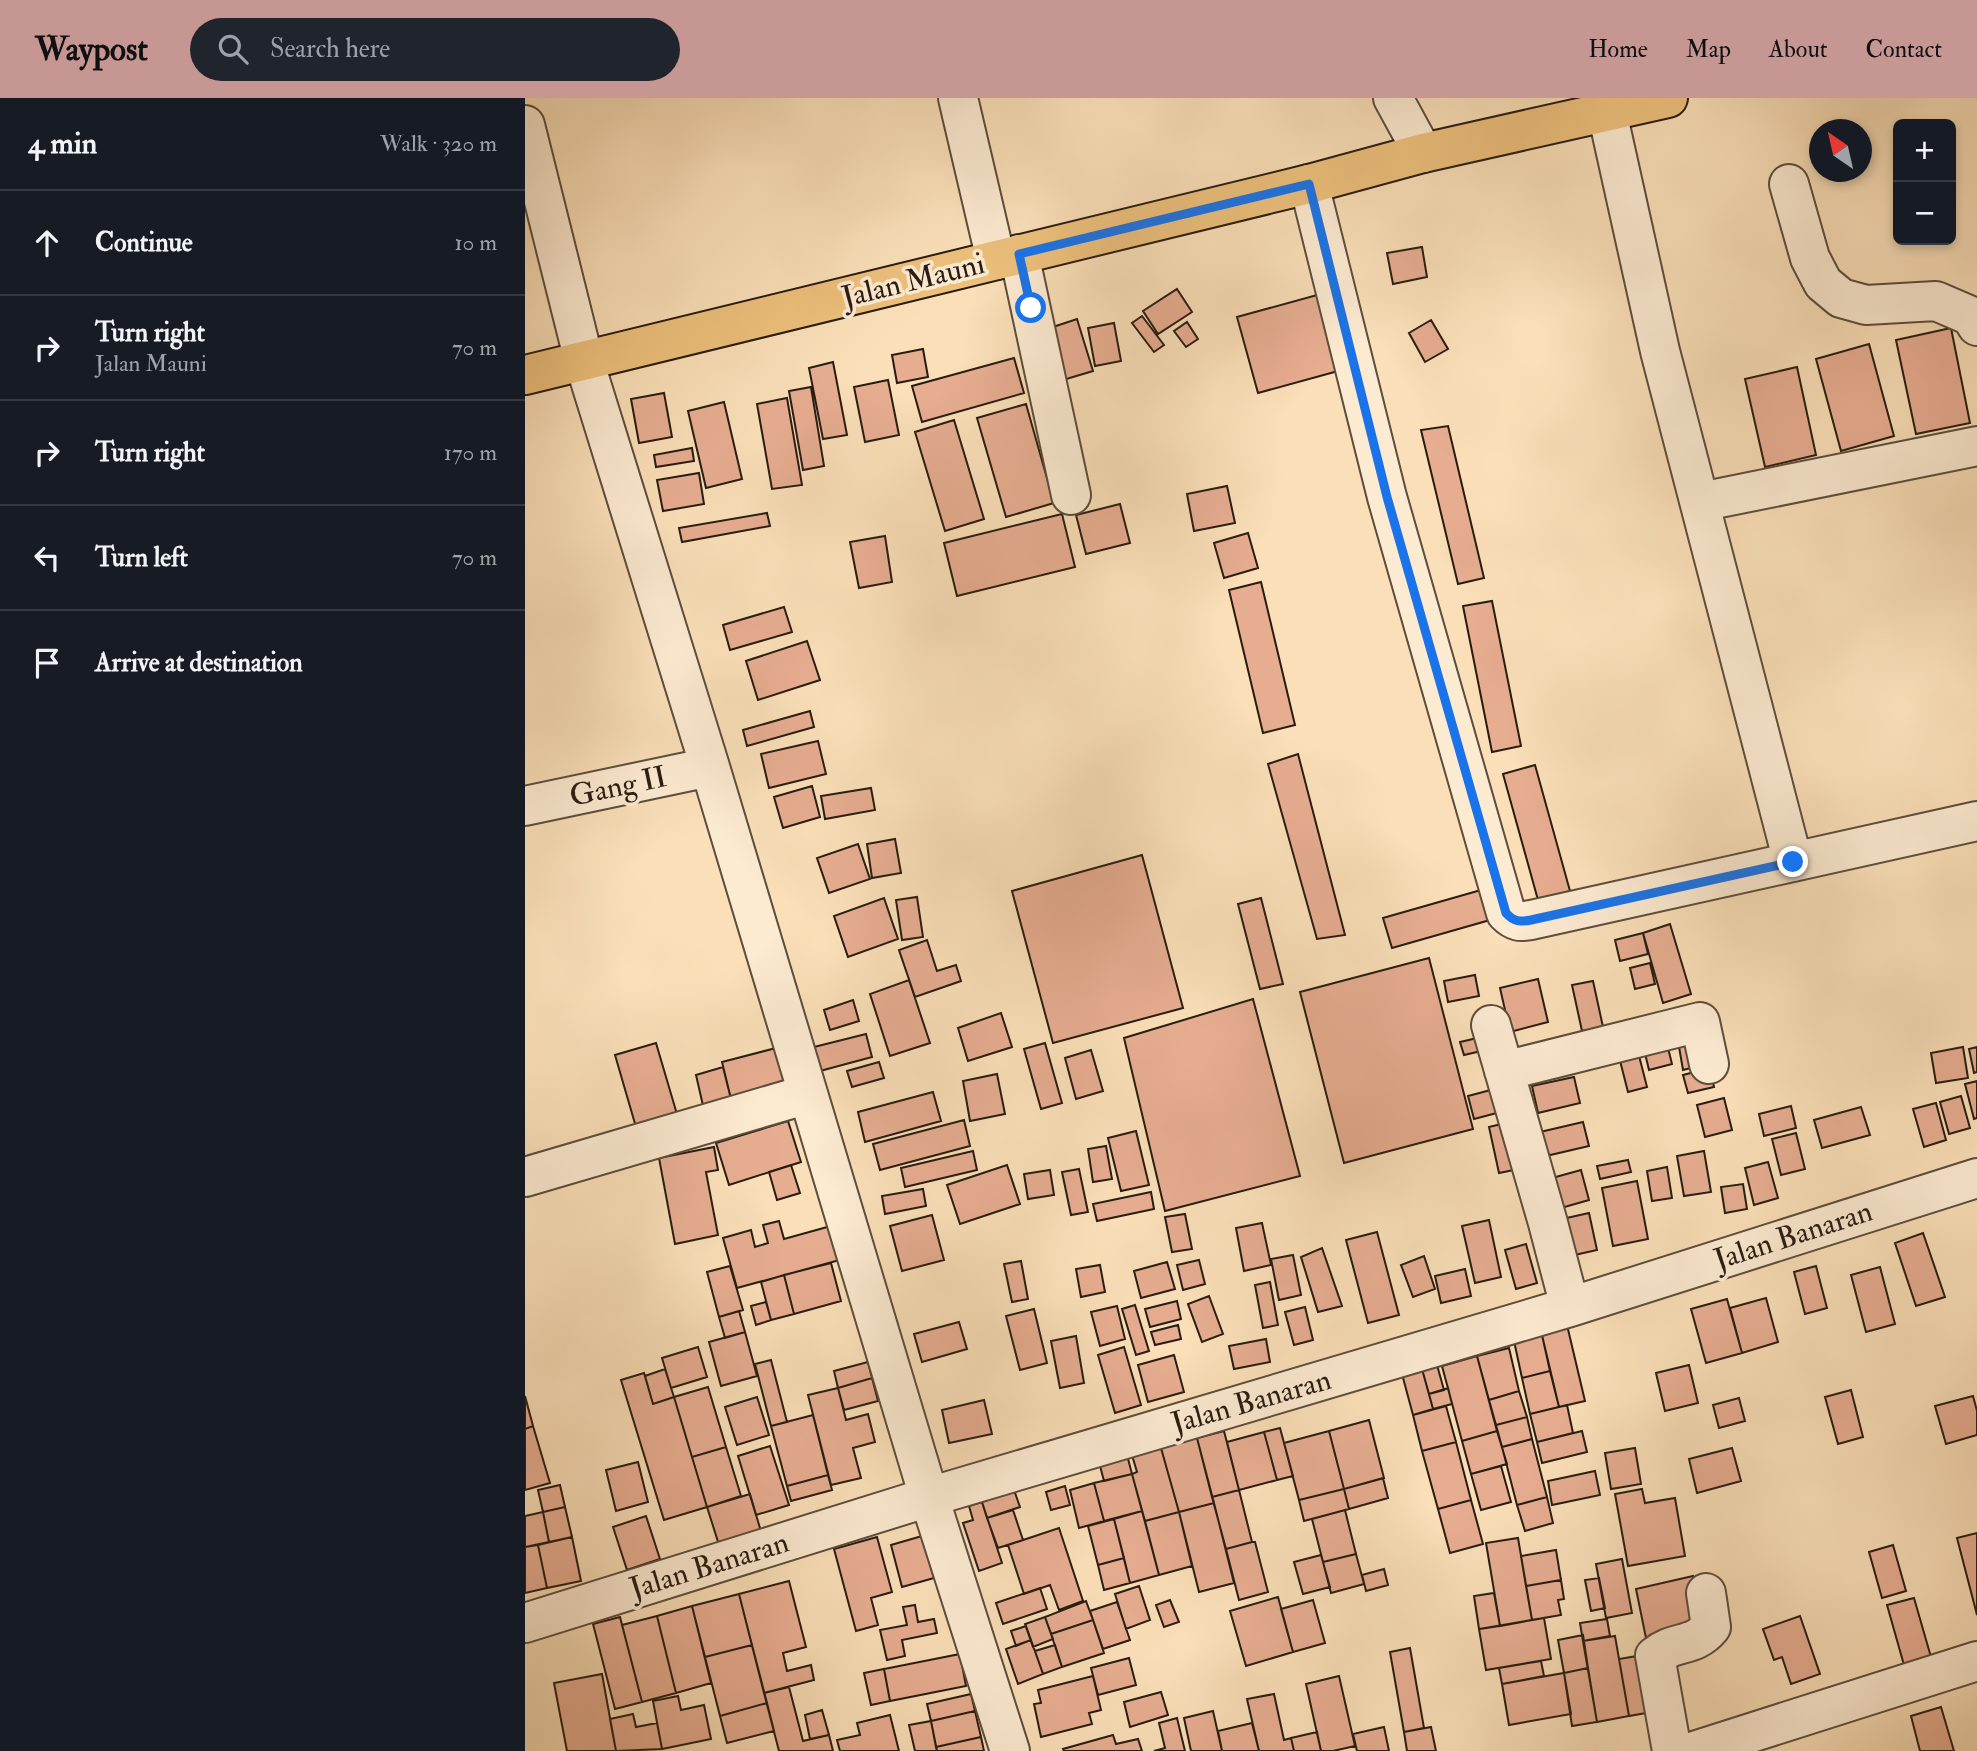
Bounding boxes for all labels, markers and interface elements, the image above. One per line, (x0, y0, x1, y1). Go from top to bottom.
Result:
search box (190, 18, 680, 81)
text: Waypost (35, 29, 148, 70)
icon: search (214, 30, 252, 68)
text: Search here (270, 33, 390, 65)
text: Home (1588, 34, 1648, 65)
text: Map (1686, 34, 1731, 65)
text: About (1769, 34, 1828, 65)
text: Contact (1866, 34, 1942, 65)
north arrow (1809, 119, 1872, 182)
map controls (1893, 119, 1956, 245)
button: + (1893, 119, 1956, 182)
text: 4 min (28, 125, 97, 162)
text: Walk · 320 m (380, 129, 497, 158)
button: − (1893, 182, 1956, 245)
icon: ahead (28, 224, 66, 262)
text: Continue (95, 227, 193, 259)
text: 10 m (454, 228, 497, 257)
street label: Jalan Mauni (837, 245, 988, 316)
route start (1015, 292, 1046, 323)
text: Turn right (95, 317, 205, 349)
icon: right (28, 329, 66, 367)
text: 70 m (452, 333, 497, 362)
text: Jalan Mauni (95, 349, 207, 378)
icon: right (28, 434, 66, 472)
text: Turn right (95, 437, 205, 469)
text: 170 m (444, 438, 497, 467)
icon: left (28, 539, 66, 577)
text: Turn left (95, 542, 188, 574)
text: 70 m (452, 543, 497, 572)
icon: arrive (28, 644, 66, 682)
text: Arrive at destination (95, 647, 303, 679)
street label: Gang II (566, 758, 670, 815)
route end (1777, 846, 1808, 877)
street label: Jalan Banaran (1708, 1192, 1877, 1279)
street label: Jalan Banaran (1166, 1361, 1335, 1442)
street label: Jalan Banaran (624, 1524, 793, 1607)

